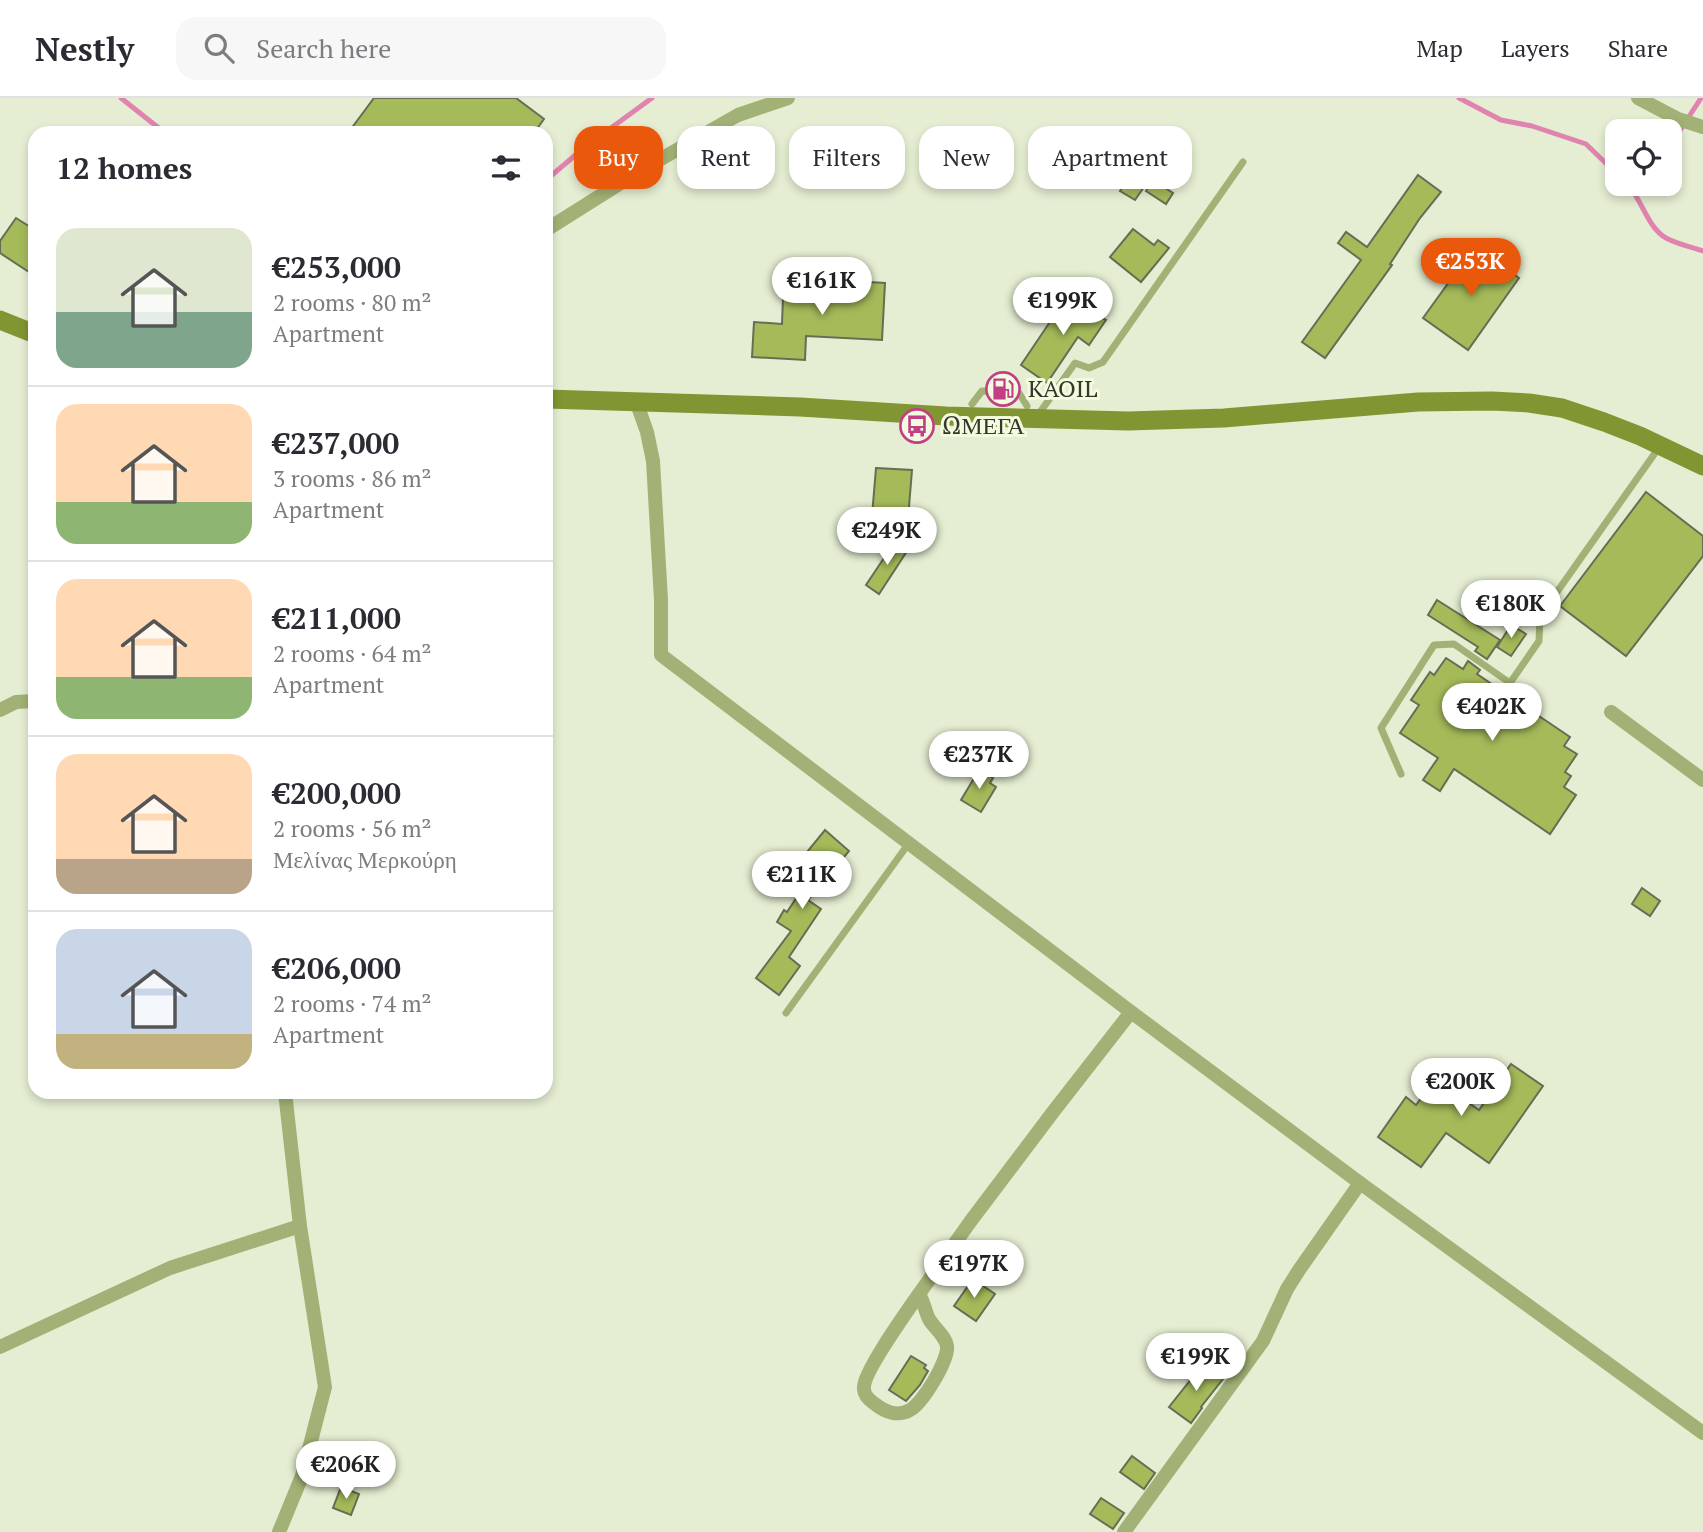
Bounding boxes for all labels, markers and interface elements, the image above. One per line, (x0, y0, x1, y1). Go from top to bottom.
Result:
search box (176, 17, 666, 80)
text: Nestly (35, 27, 134, 70)
icon: search (200, 29, 238, 67)
text: Search here (256, 31, 391, 65)
text: Map (1416, 32, 1463, 64)
text: Layers (1501, 32, 1570, 64)
text: Share (1608, 32, 1668, 64)
map controls (1605, 119, 1682, 196)
button: locate (1605, 119, 1682, 196)
chip: Buy (574, 126, 663, 189)
chip: Rent (677, 126, 775, 189)
chip: Filters (789, 126, 905, 189)
chip: New (919, 126, 1014, 189)
chip: Apartment (1028, 126, 1192, 189)
text: 12 homes (56, 148, 192, 188)
icon: filters (487, 149, 525, 187)
pin: €253K (1422, 238, 1520, 298)
text: €253K (1437, 245, 1505, 276)
text: €253,000 (273, 247, 401, 287)
icon: home (112, 256, 196, 340)
pin: €161K (773, 258, 871, 317)
text: €161K (788, 264, 856, 295)
pin: €199K (1014, 278, 1112, 337)
text: €199K (1029, 284, 1097, 315)
text: 2 rooms · 80 m² (273, 287, 432, 318)
text: Apartment (273, 318, 384, 349)
fuel station icon: KAOIL (984, 370, 1022, 408)
place label: KAOIL (1028, 372, 1097, 404)
bus stop icon: ΩΜΕΓΑ (898, 407, 936, 445)
place label: ΩΜΕΓΑ (942, 409, 1025, 441)
text: €237,000 (273, 423, 399, 463)
icon: home (112, 432, 196, 516)
text: 3 rooms · 86 m² (273, 463, 432, 494)
text: Apartment (273, 494, 384, 525)
pin: €249K (838, 508, 936, 567)
text: €249K (853, 514, 921, 545)
pin: €180K (1462, 580, 1560, 640)
text: €180K (1477, 587, 1545, 618)
text: €211,000 (273, 598, 401, 638)
icon: home (112, 607, 196, 691)
text: 2 rooms · 64 m² (273, 638, 432, 669)
text: Apartment (273, 669, 384, 700)
pin: €402K (1443, 684, 1541, 743)
text: €402K (1458, 690, 1526, 721)
pin: €237K (930, 732, 1028, 791)
text: €237K (945, 738, 1013, 769)
text: €200,000 (273, 773, 401, 813)
icon: home (112, 782, 196, 866)
text: 2 rooms · 56 m² (273, 813, 432, 844)
text: Μελίνας Μερκούρη (273, 844, 457, 875)
pin: €211K (753, 852, 851, 911)
text: €211K (768, 858, 836, 889)
text: €206,000 (273, 948, 401, 988)
icon: home (112, 957, 196, 1041)
text: 2 rooms · 74 m² (273, 988, 432, 1019)
text: Apartment (273, 1019, 384, 1050)
pin: €200K (1412, 1058, 1510, 1118)
text: €200K (1427, 1065, 1495, 1096)
pin: €197K (925, 1240, 1023, 1300)
text: €197K (940, 1247, 1008, 1278)
pin: €199K (1147, 1334, 1245, 1393)
text: €199K (1162, 1340, 1230, 1371)
pin: €206K (297, 1442, 395, 1501)
text: €206K (312, 1448, 380, 1479)

